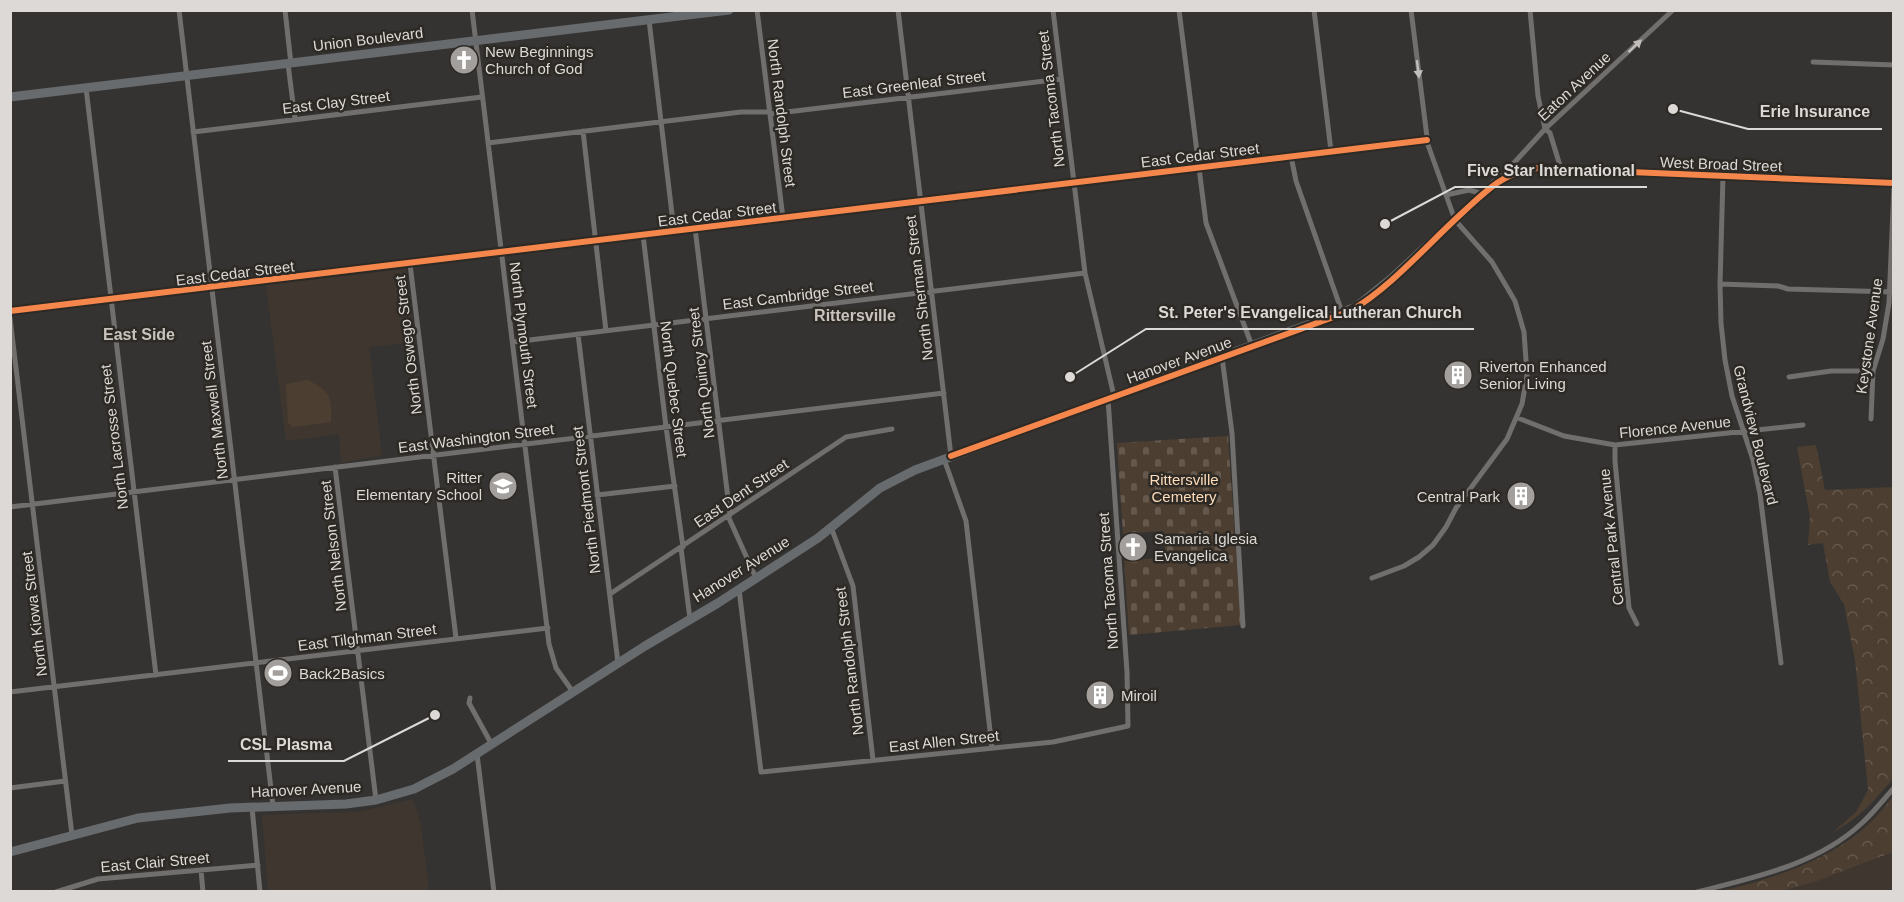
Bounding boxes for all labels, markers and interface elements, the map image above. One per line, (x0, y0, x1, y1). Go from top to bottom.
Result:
street label: Union Boulevard (312, 24, 424, 54)
street label: North Tacoma Street (1034, 29, 1068, 168)
street label: North Randolph Street (764, 38, 800, 189)
one-way arrow (1627, 39, 1642, 53)
place label: New Beginnings Church of God (485, 43, 593, 77)
church icon: New Beginnings Church of God (448, 44, 480, 76)
street label: Eaton Avenue (1534, 48, 1614, 124)
one-way arrow (1414, 59, 1423, 78)
street label: East Greenleaf Street (841, 67, 987, 101)
street label: East Clay Street (281, 87, 392, 117)
callout: Erie Insurance (1748, 95, 1882, 129)
text: Erie Insurance (1760, 103, 1870, 120)
street label: East Cedar Street (1140, 139, 1261, 171)
callout: Five Star International (1455, 153, 1647, 187)
street label: West Broad Street (1660, 153, 1783, 175)
text: Five Star International (1467, 162, 1635, 179)
street label: East Cedar Street (657, 198, 778, 230)
street label: North Sherman Street (902, 214, 936, 361)
street label: East Cedar Street (175, 257, 296, 289)
street label: North Plymouth Street (507, 261, 542, 410)
street label: North Oswego Street (391, 274, 425, 416)
street label: East Cambridge Street (722, 277, 875, 313)
street label: Keystone Avenue (1852, 277, 1886, 395)
callout: St. Peter's Evangelical Lutheran Church (1146, 295, 1474, 329)
text: St. Peter's Evangelical Lutheran Church (1158, 304, 1462, 321)
street label: North Quincy Street (684, 306, 717, 439)
district label: Rittersville (814, 307, 896, 324)
street label: North Quebec Street (657, 320, 691, 459)
district label: East Side (103, 326, 175, 343)
street label: Hanover Avenue (1124, 333, 1234, 387)
street label: North Maxwell Street (197, 339, 231, 480)
place label: Riverton Enhanced Senior Living (1479, 358, 1607, 392)
building icon: Riverton Enhanced Senior Living (1442, 359, 1474, 391)
street label: North Lacrosse Street (97, 363, 131, 510)
street label: Grandview Boulevard (1730, 363, 1782, 507)
street label: Florence Avenue (1618, 413, 1732, 441)
street label: East Washington Street (397, 420, 556, 456)
street label: North Piedmont Street (568, 424, 603, 575)
street label: East Dent Street (691, 455, 792, 531)
street label: Central Park Avenue (1595, 468, 1627, 606)
place label: Ritter Elementary School (356, 469, 482, 503)
school or university icon: Ritter Elementary School (487, 470, 519, 502)
park label: Rittersville Cemetery (1149, 471, 1219, 505)
street label: North Nelson Street (316, 479, 349, 612)
building icon: Central Park (1505, 480, 1537, 512)
place label: Central Park (1417, 488, 1500, 505)
street label: North Tacoma Street (1095, 511, 1121, 650)
place label: Samaria Iglesia Evangelica (1154, 530, 1258, 564)
church icon: Samaria Iglesia Evangelica (1117, 531, 1149, 563)
street label: Hanover Avenue (690, 532, 792, 606)
street label: North Kiowa Street (18, 550, 50, 678)
street label: North Randolph Street (831, 585, 867, 736)
street label: East Tilghman Street (297, 620, 438, 654)
sports icon: Back2Basics (262, 657, 294, 689)
place label: Back2Basics (299, 665, 385, 682)
building icon: Miroil (1084, 679, 1116, 711)
place label: Miroil (1121, 687, 1157, 704)
callout: CSL Plasma (228, 727, 344, 761)
street label: East Allen Street (888, 727, 1001, 755)
text: CSL Plasma (240, 736, 332, 753)
street label: Hanover Avenue (250, 778, 362, 800)
street label: East Clair Street (100, 849, 211, 875)

